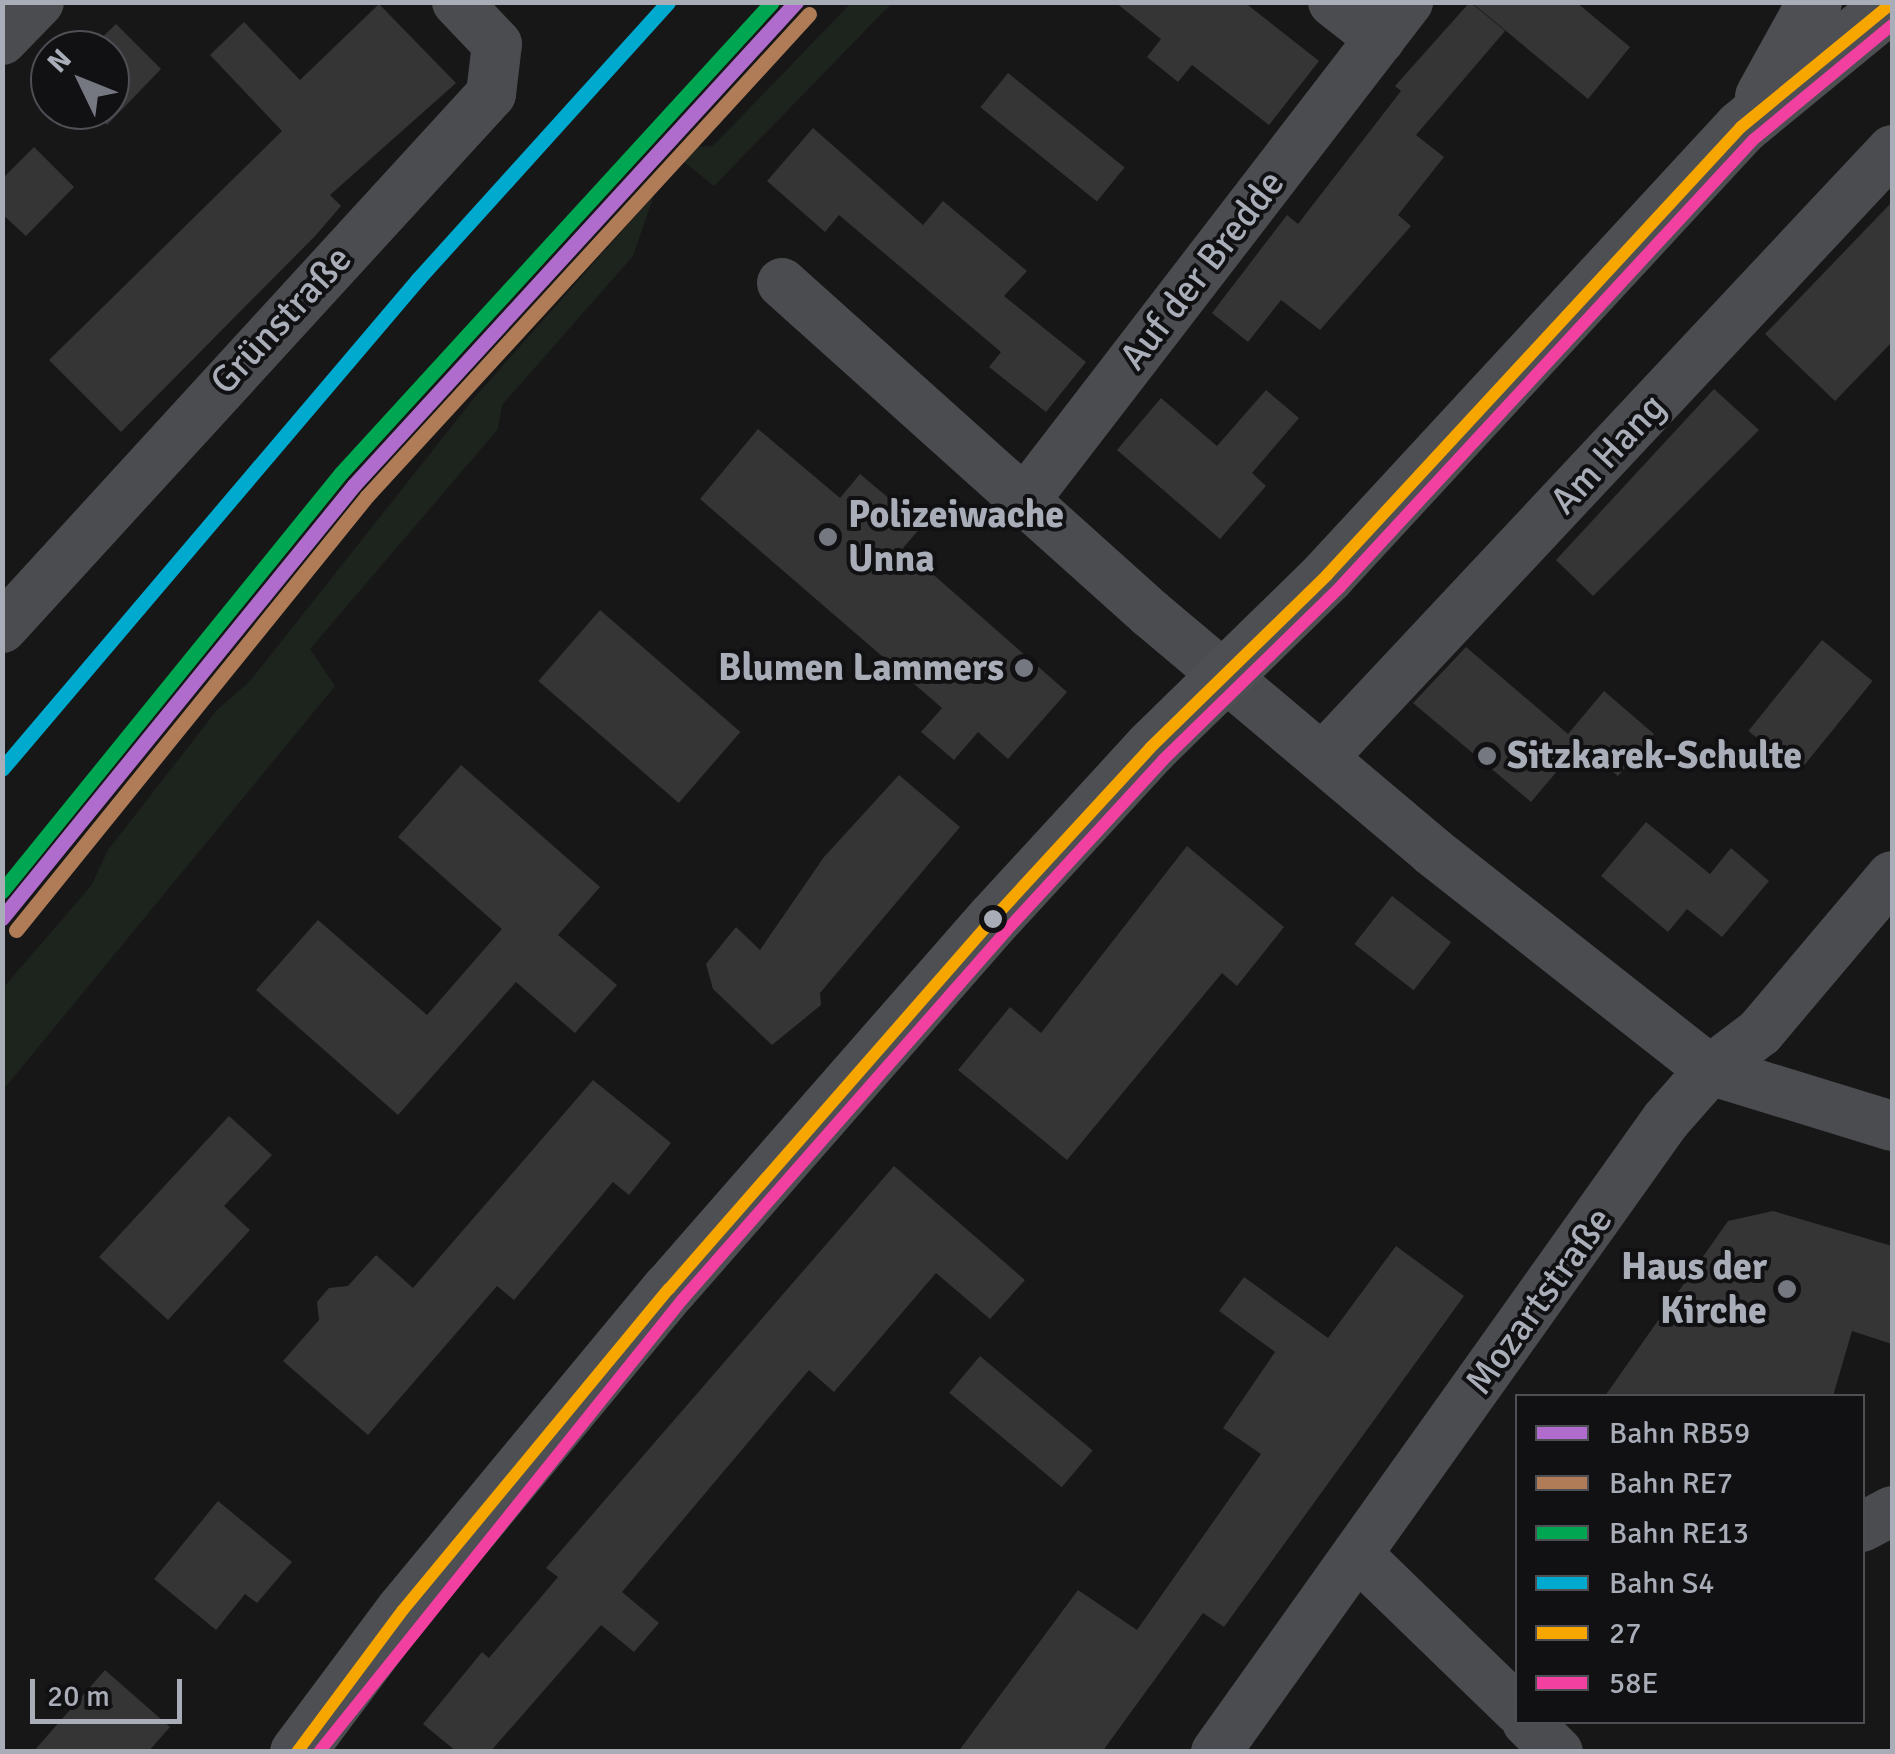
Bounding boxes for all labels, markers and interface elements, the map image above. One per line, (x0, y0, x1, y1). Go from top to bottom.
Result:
north arrow (30, 30, 130, 130)
text: N (40, 42, 79, 80)
street label: Auf der Bredde (1110, 161, 1294, 379)
street label: Grünstraße (201, 237, 361, 403)
street label: Am Hang (1541, 384, 1675, 524)
place label: Polizeiwache Unna (848, 492, 1064, 582)
marker: Polizeiwache Unna (817, 526, 839, 548)
place label: Blumen Lammers (718, 645, 1004, 691)
marker: Blumen Lammers (1013, 657, 1035, 679)
place label: Sitzkarek-Schulte (1507, 733, 1802, 779)
marker: Sitzkarek-Schulte (1476, 745, 1498, 767)
unlabelled marker (983, 909, 1003, 929)
street label: Mozartstraße (1456, 1199, 1622, 1403)
place label: Haus der Kirche (1621, 1244, 1767, 1334)
marker: Haus der Kirche (1776, 1278, 1798, 1300)
legend (1515, 1394, 1865, 1724)
text: Bahn RB59 (1609, 1415, 1750, 1452)
text: Bahn RE7 (1609, 1465, 1733, 1502)
text: Bahn RE13 (1609, 1515, 1749, 1552)
text: Bahn S4 (1609, 1565, 1715, 1602)
text: 27 (1609, 1615, 1641, 1652)
scale bar (35, 1659, 188, 1721)
text: 58E (1609, 1665, 1658, 1702)
text: 20 m (47, 1678, 110, 1715)

